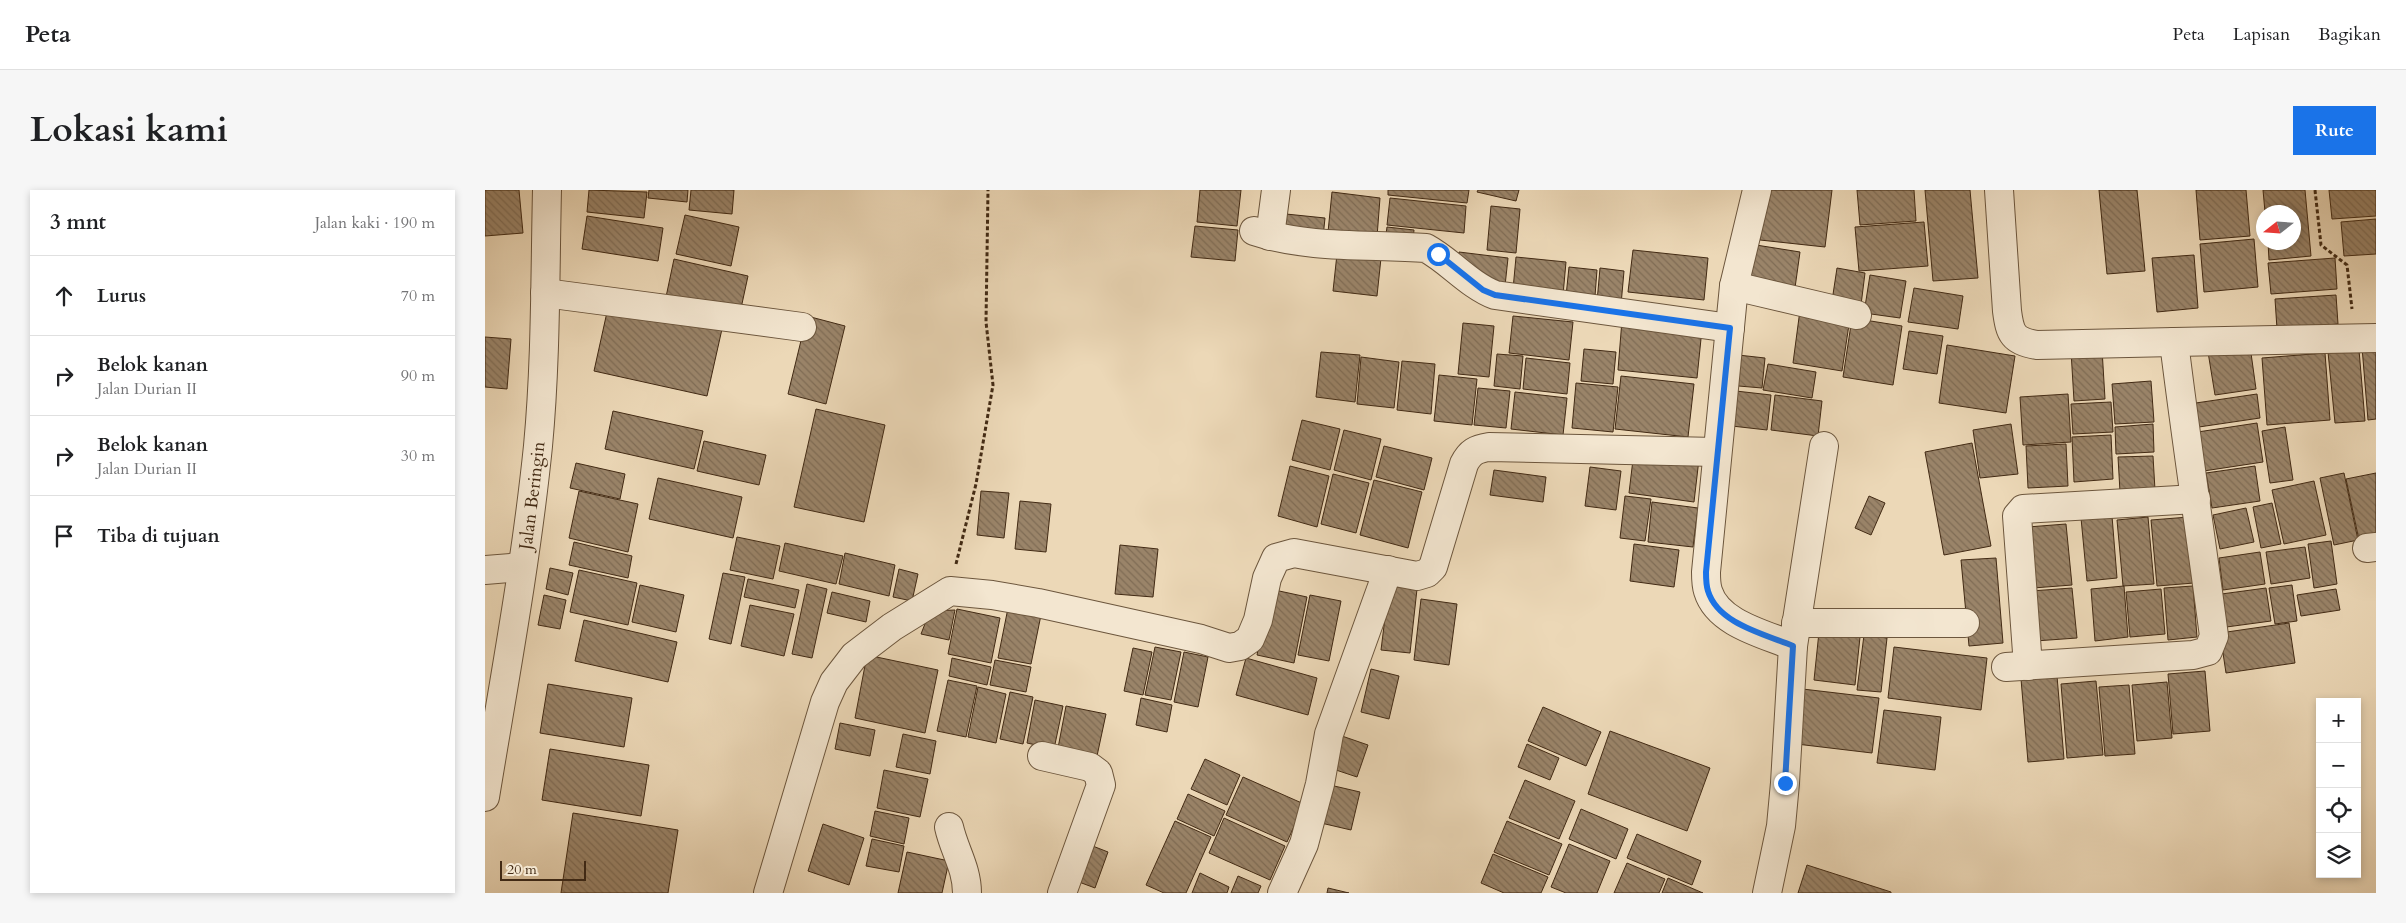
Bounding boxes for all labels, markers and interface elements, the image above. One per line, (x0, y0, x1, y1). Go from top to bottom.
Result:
text: Peta (25, 18, 71, 51)
text: Peta (2173, 22, 2205, 47)
text: Lapisan (2233, 22, 2290, 47)
text: Bagikan (2318, 22, 2381, 47)
text: Lokasi kami (30, 106, 228, 154)
button: Rute (2293, 106, 2376, 155)
north arrow (2256, 205, 2301, 250)
text: 3 mnt (50, 208, 106, 237)
text: Jalan kaki · 190 m (315, 212, 435, 234)
route start (1427, 243, 1450, 266)
icon: ahead (50, 282, 78, 310)
text: Lurus (97, 283, 146, 309)
text: 70 m (401, 285, 435, 307)
text: Belok kanan (97, 352, 208, 378)
icon: right (50, 362, 78, 390)
text: 90 m (401, 365, 435, 387)
text: Jalan Durian II (97, 378, 197, 400)
text: Belok kanan (97, 432, 208, 458)
street label: Jalan Beringin (513, 440, 551, 555)
icon: right (50, 442, 78, 470)
text: 30 m (401, 445, 435, 467)
text: Jalan Durian II (97, 458, 197, 480)
icon: arrive (50, 522, 78, 550)
text: Tiba di tujuan (97, 523, 220, 549)
map controls (2316, 698, 2361, 878)
button: + (2316, 698, 2361, 743)
button: − (2316, 743, 2361, 788)
route end (1774, 772, 1797, 795)
button: locate (2316, 788, 2361, 833)
button: layers (2316, 833, 2361, 878)
scale bar (500, 858, 586, 881)
text: 20 m (507, 860, 537, 879)

